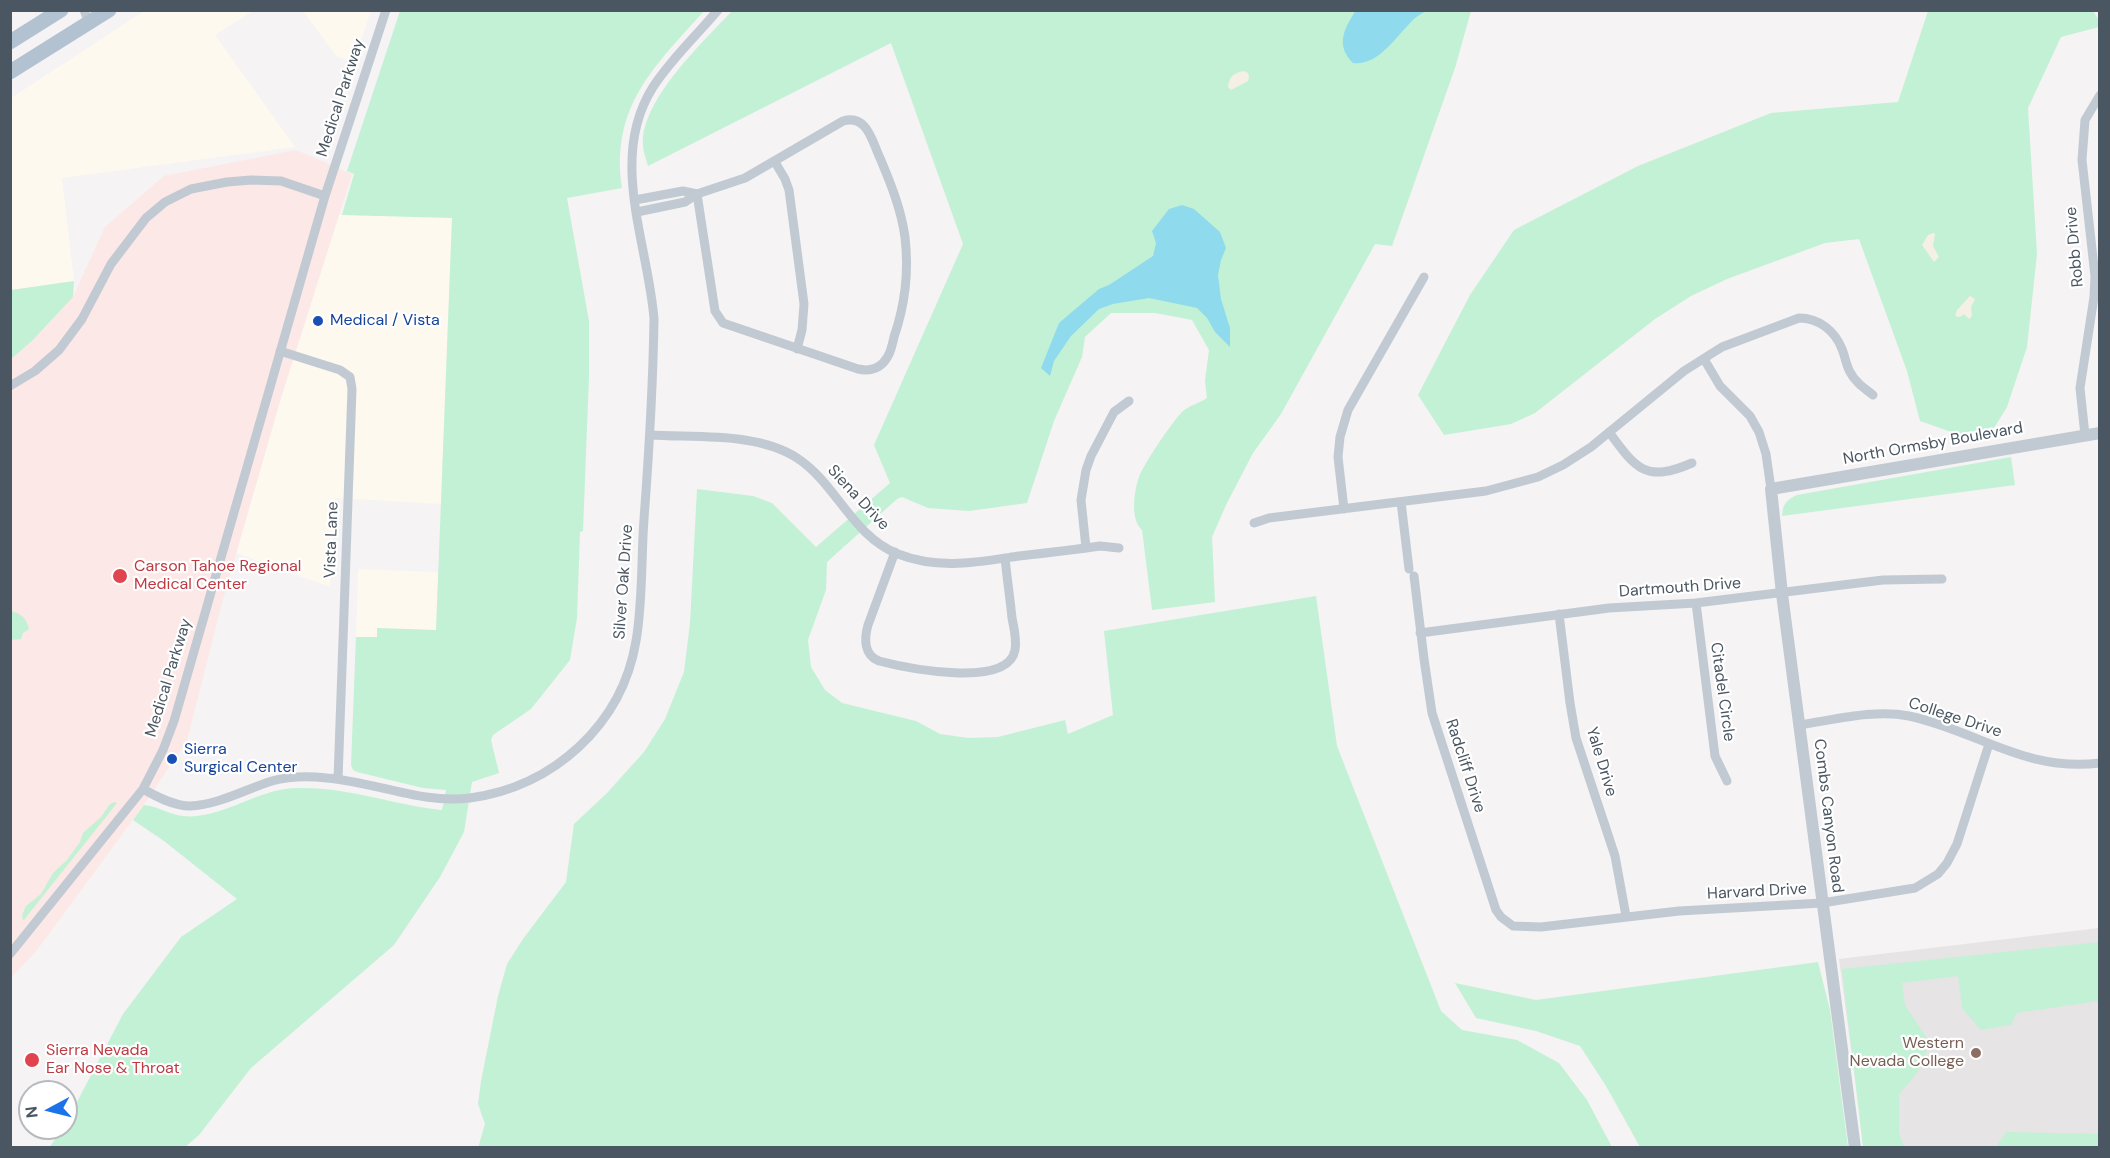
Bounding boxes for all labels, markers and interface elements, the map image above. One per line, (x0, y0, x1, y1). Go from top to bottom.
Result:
street label: Medical Parkway (313, 37, 369, 159)
street label: Robb Drive (2062, 206, 2088, 288)
place label: Medical / Vista (330, 311, 440, 331)
marker: Medical / Vista (311, 314, 325, 328)
street label: North Ormsby Boulevard (1842, 419, 2024, 469)
street label: Siena Drive (823, 461, 893, 535)
street label: Vista Lane (321, 501, 343, 579)
street label: Silver Oak Drive (610, 524, 638, 640)
place label: Carson Tahoe Regional Medical Center (134, 557, 301, 595)
marker: Carson Tahoe Regional Medical Center (111, 567, 129, 585)
street label: Dartmouth Drive (1618, 574, 1742, 602)
street label: Medical Parkway (142, 616, 196, 740)
street label: Citadel Circle (1706, 641, 1738, 743)
street label: College Drive (1906, 694, 2004, 742)
street label: Radcliff Drive (1441, 717, 1489, 815)
street label: Yale Drive (1581, 725, 1621, 799)
street label: Combs Canyon Road (1809, 738, 1847, 894)
place label: Sierra Surgical Center (184, 740, 297, 778)
marker: Sierra Surgical Center (165, 752, 179, 766)
street label: Harvard Drive (1707, 880, 1807, 904)
place label: Western Nevada College (1850, 1034, 1964, 1072)
place label: Sierra Nevada Ear Nose & Throat (46, 1041, 180, 1079)
marker: Western Nevada College (1969, 1046, 1983, 1060)
marker: Sierra Nevada Ear Nose & Throat (23, 1051, 41, 1069)
north arrow (18, 1080, 78, 1140)
text: N (20, 1105, 43, 1119)

